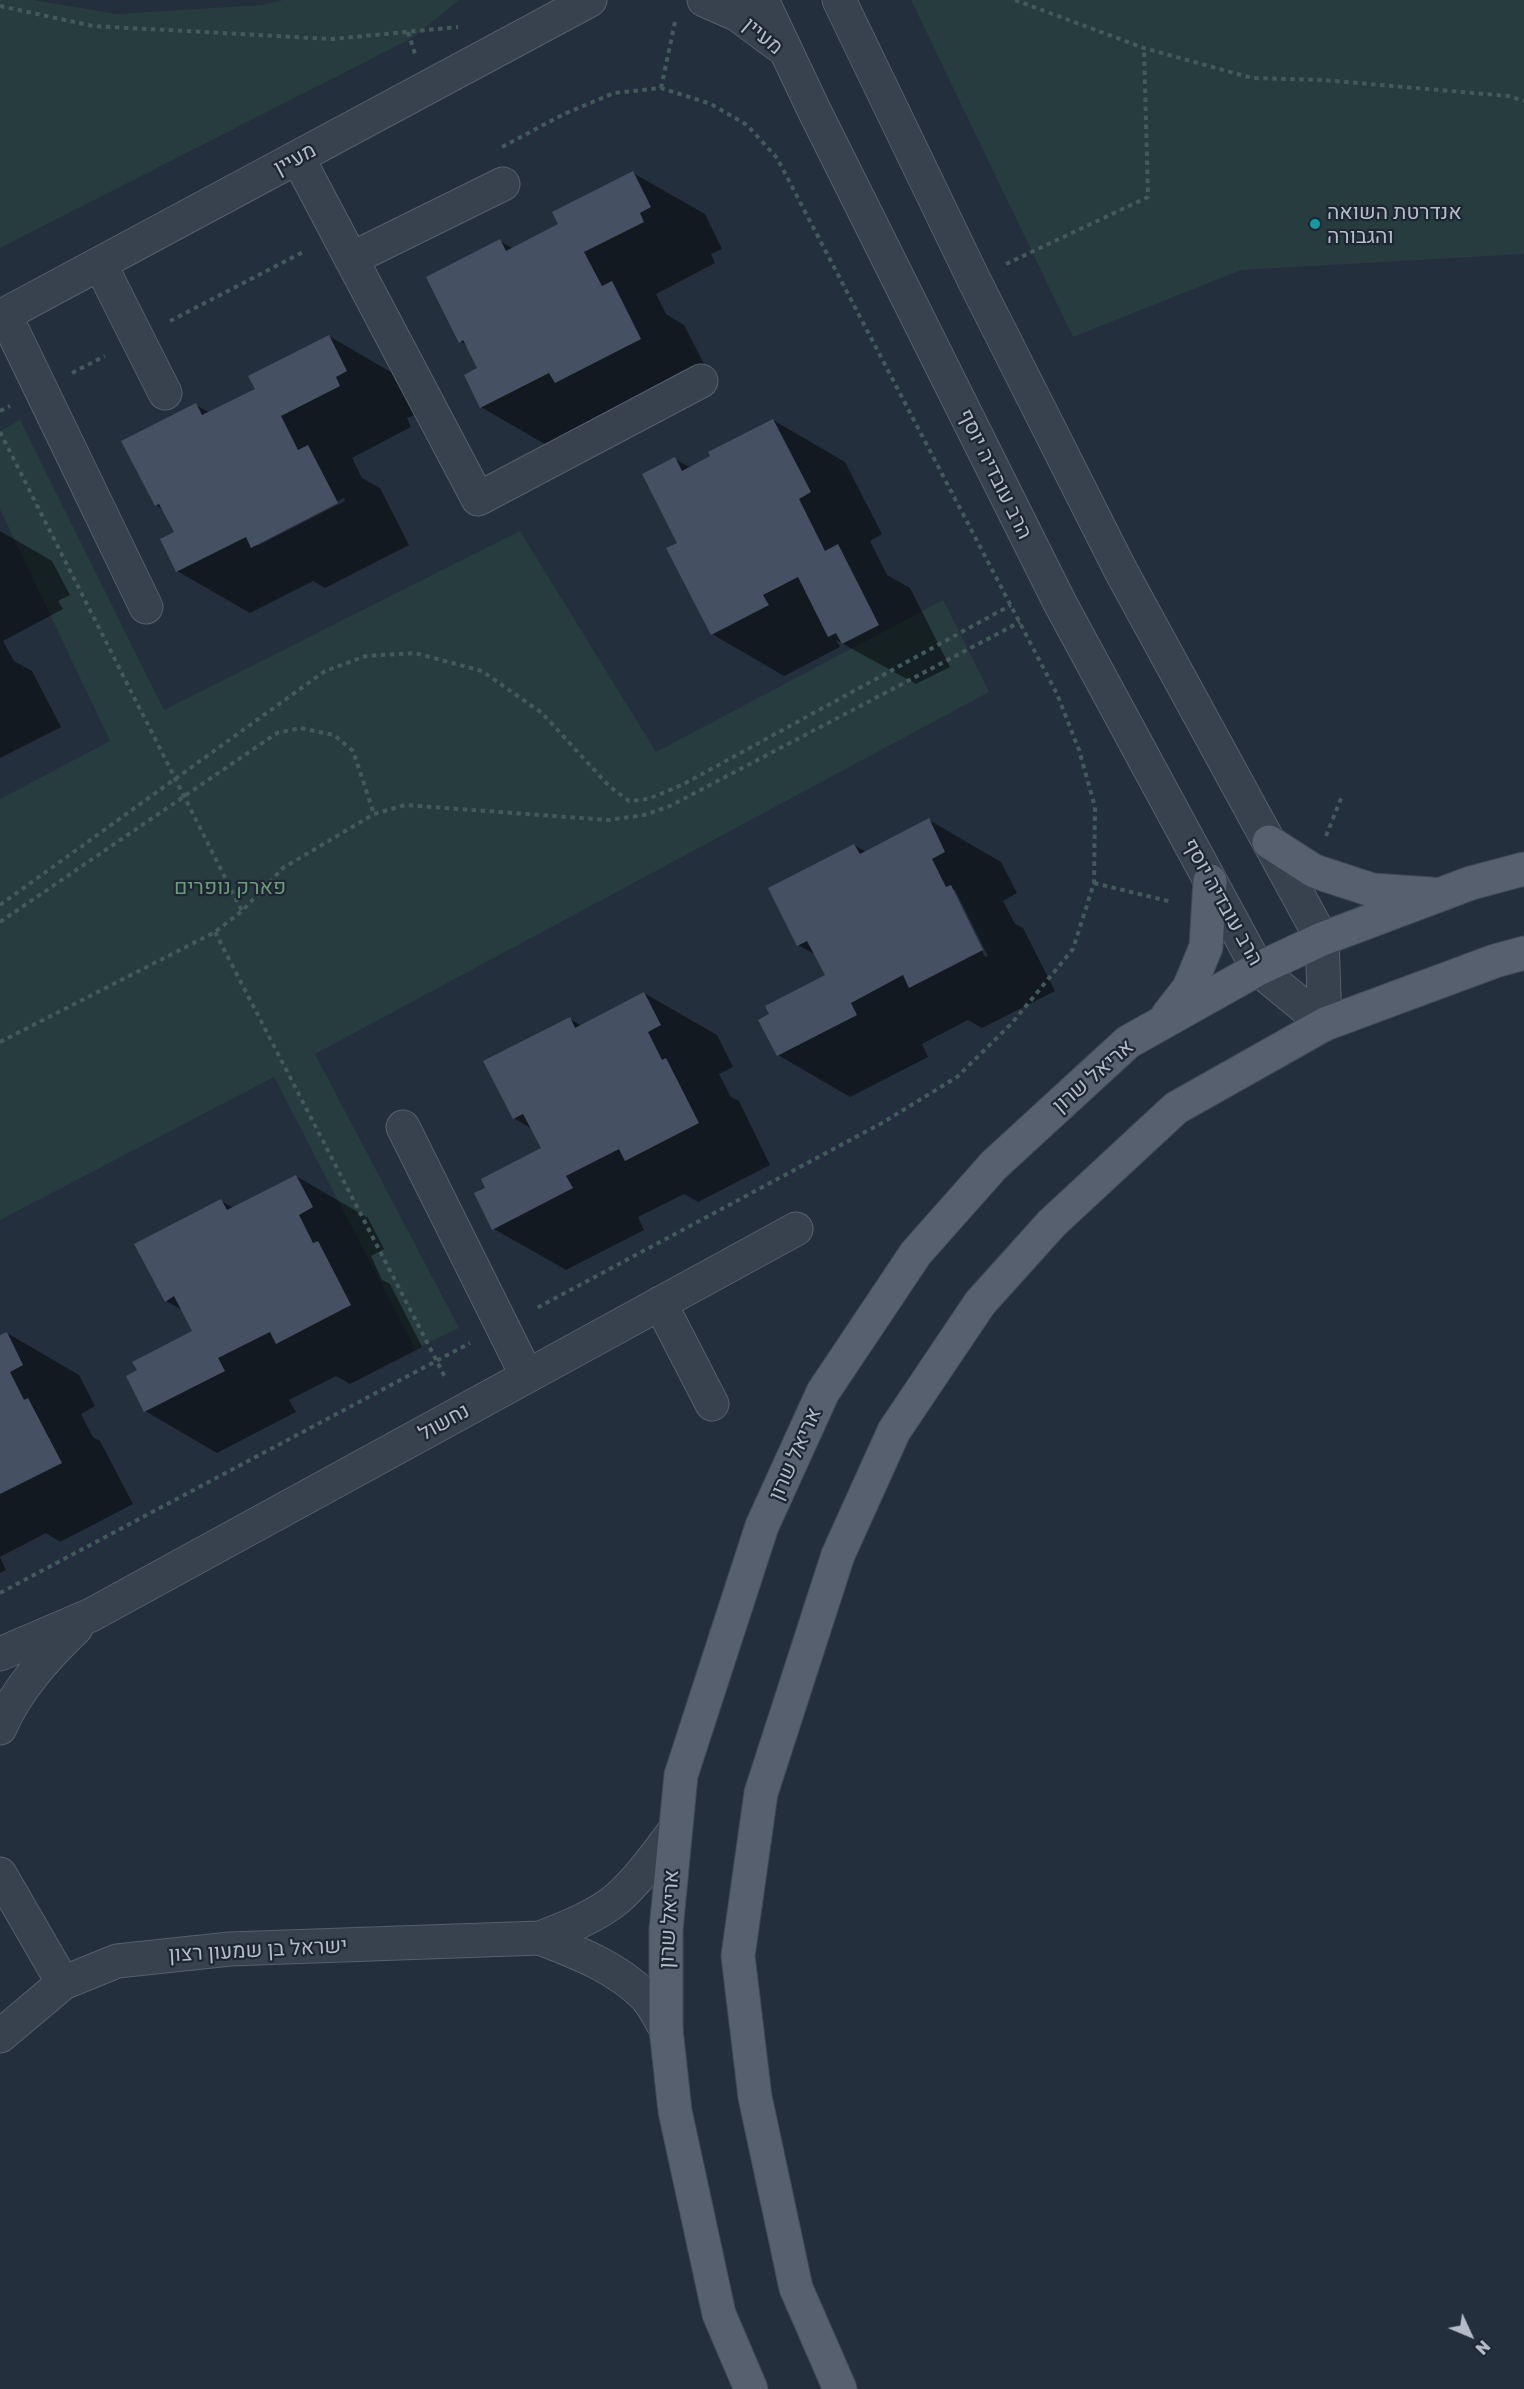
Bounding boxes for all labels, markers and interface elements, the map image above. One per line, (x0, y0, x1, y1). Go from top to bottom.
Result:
street label: מעיין (738, 12, 788, 60)
street label: מעיין (270, 138, 320, 180)
place label: אנדרטת השואה והגבורה (1327, 199, 1462, 249)
marker: אנדרטת השואה והגבורה (1308, 217, 1322, 231)
street label: הרב עובדיה יוסף (953, 405, 1037, 543)
street label: הרב עובדיה יוסף (1178, 834, 1268, 970)
park label: פארק נופרים (174, 874, 286, 900)
street label: אריאל שרון (1047, 1034, 1139, 1118)
street label: נחשול (414, 1398, 474, 1446)
street label: אריאל שרון (763, 1404, 827, 1504)
street label: אריאל שרון (654, 1869, 684, 1969)
street label: ישראל בן שמעון רצון (168, 1933, 348, 1967)
north arrow (1440, 2305, 1500, 2365)
text: N (1472, 2336, 1494, 2359)

